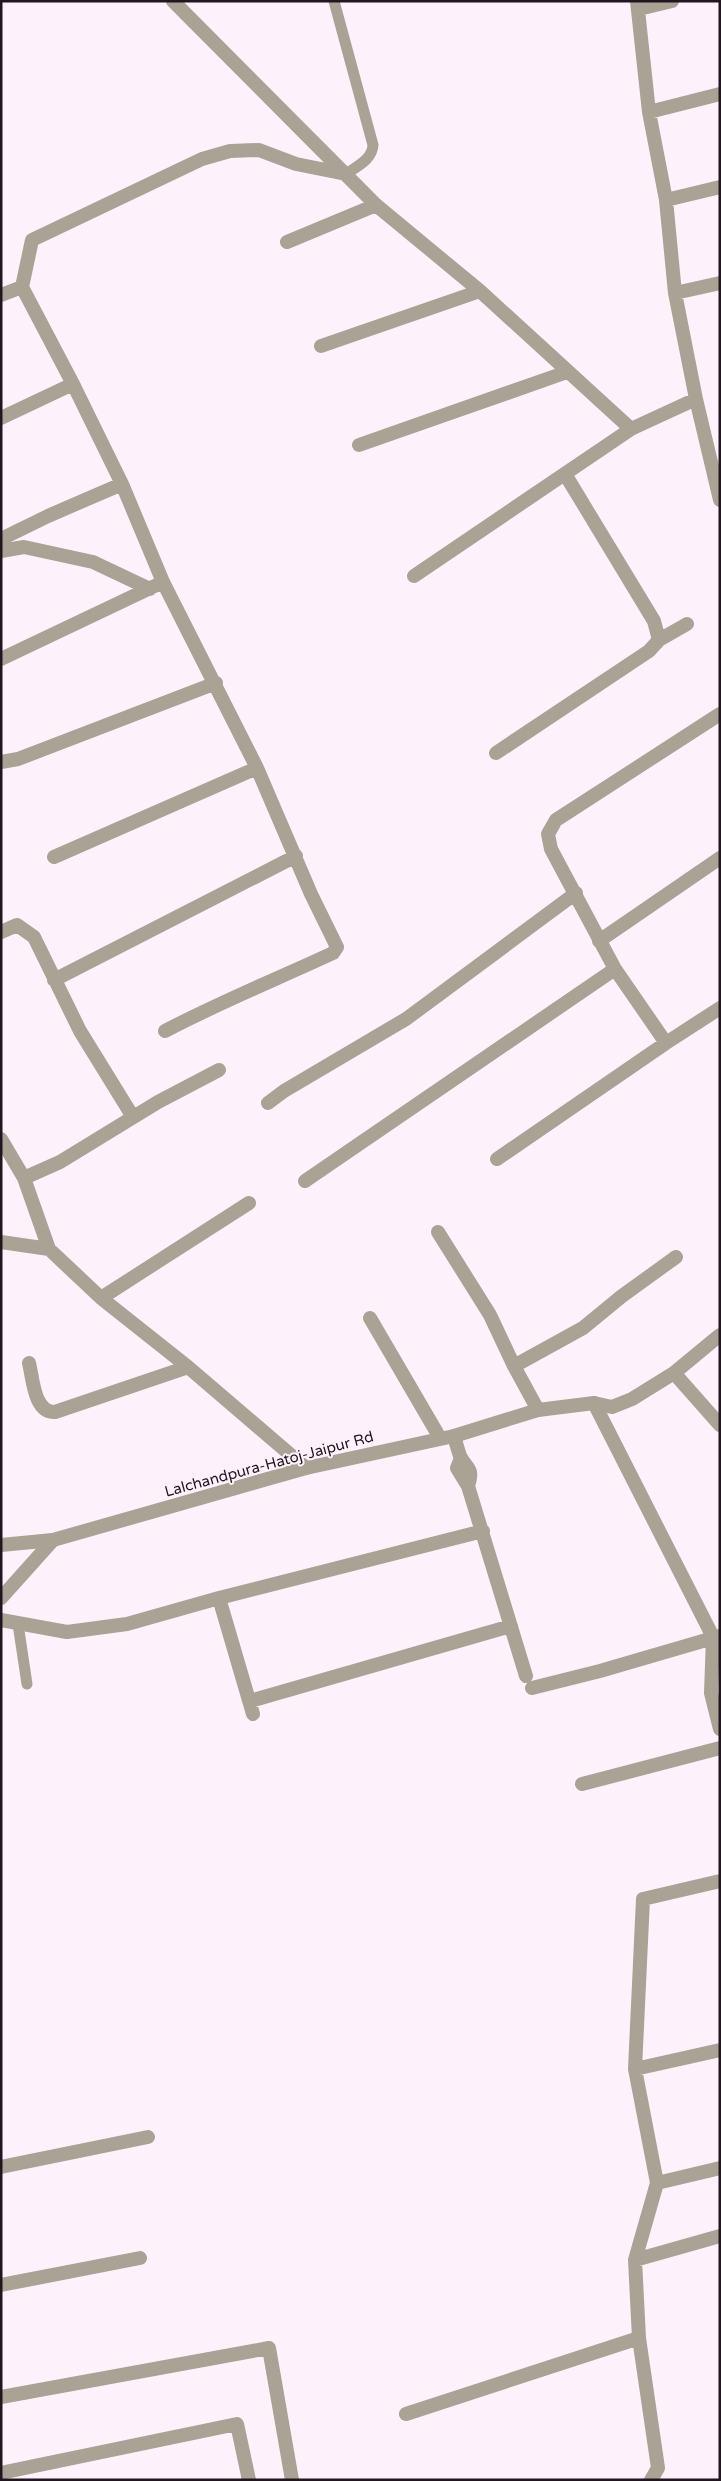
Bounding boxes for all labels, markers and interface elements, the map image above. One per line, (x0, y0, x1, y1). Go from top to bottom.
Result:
street label: Lalchandpura-Hatoj-Jaipur Rd (163, 1427, 375, 1501)

